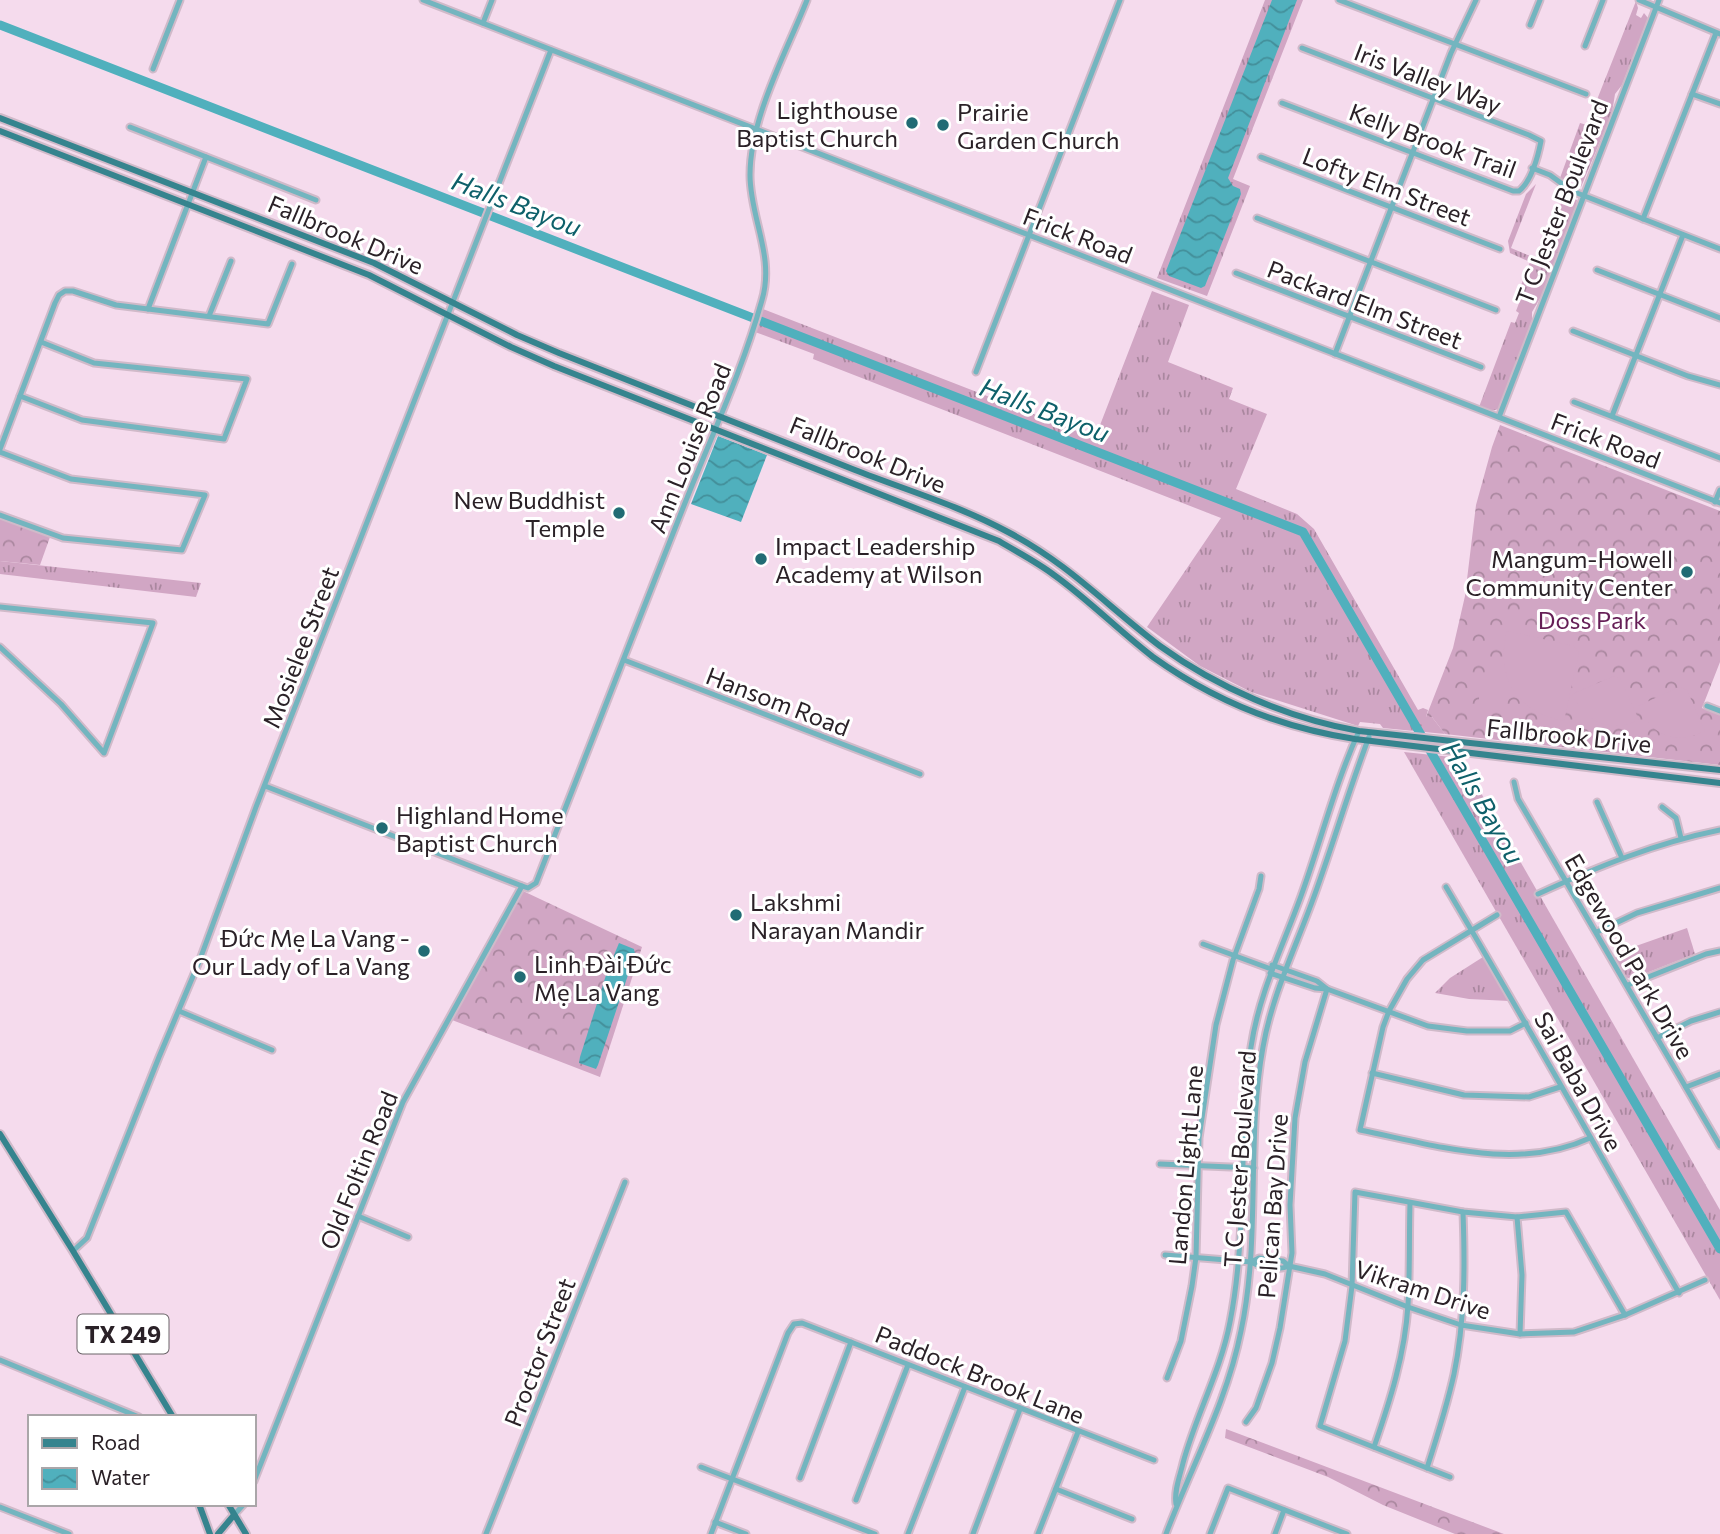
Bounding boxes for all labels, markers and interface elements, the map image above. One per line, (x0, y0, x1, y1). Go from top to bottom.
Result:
street label: Iris Valley Way (1350, 37, 1506, 119)
place label: Lighthouse Baptist Church (736, 95, 898, 152)
street label: T C Jester Boulevard (1509, 95, 1613, 309)
street label: Kelly Brook Trail (1346, 96, 1520, 184)
place label: Prairie Garden Church (957, 97, 1120, 154)
marker: Lighthouse Baptist Church (904, 115, 920, 131)
marker: Prairie Garden Church (935, 117, 951, 133)
street label: Lofty Elm Street (1299, 141, 1475, 231)
water label: Halls Bayou (448, 164, 586, 242)
street label: Fallbrook Drive (264, 188, 428, 280)
street label: Frick Road (1019, 201, 1137, 269)
street label: Packard Elm Street (1263, 253, 1467, 355)
street label: Ann Louise Road (642, 359, 736, 537)
water label: Halls Bayou (976, 370, 1114, 448)
street label: Frick Road (1547, 406, 1665, 474)
street label: Fallbrook Drive (786, 410, 950, 498)
place label: New Buddhist Temple (454, 485, 605, 542)
marker: New Buddhist Temple (611, 505, 627, 521)
place label: Impact Leadership Academy at Wilson (775, 531, 982, 588)
place label: Mangum-Howell Community Center (1465, 544, 1673, 601)
marker: Impact Leadership Academy at Wilson (753, 551, 769, 567)
street label: Mosielee Street (256, 562, 344, 732)
marker: Mangum-Howell Community Center (1679, 564, 1695, 580)
park label: Doss Park (1538, 605, 1646, 634)
street label: Hansom Road (702, 660, 854, 742)
street label: Fallbrook Drive (1485, 712, 1653, 758)
water label: Halls Bayou (1437, 735, 1531, 869)
place label: Highland Home Baptist Church (396, 800, 564, 857)
marker: Highland Home Baptist Church (374, 820, 390, 836)
street label: Edgewood Park Drive (1559, 848, 1701, 1064)
place label: Lakshmi Narayan Mandir (750, 887, 924, 944)
marker: Lakshmi Narayan Mandir (728, 907, 744, 923)
place label: Đức Mẹ La Vang - Our Lady of La Vang (192, 923, 410, 980)
marker: Đức Mẹ La Vang - Our Lady of La Vang (416, 943, 432, 959)
place label: Linh Đài Đức Mẹ La Vang (534, 949, 672, 1006)
marker: Linh Đài Đức Mẹ La Vang (512, 969, 528, 985)
street label: Sai Baba Drive (1529, 1006, 1629, 1156)
street label: T C Jester Boulevard (1217, 1050, 1261, 1268)
street label: Landon Light Lane (1162, 1064, 1208, 1266)
street label: Old Foltin Road (313, 1087, 403, 1253)
street label: Pelican Bay Drive (1251, 1113, 1293, 1299)
street label: Vikram Drive (1351, 1253, 1495, 1325)
street label: Proctor Street (497, 1274, 581, 1430)
road number: TX 249 (78, 1315, 168, 1354)
street label: Paddock Brook Lane (871, 1319, 1089, 1429)
legend (28, 1415, 256, 1506)
text: Road (91, 1429, 140, 1454)
text: Water (91, 1464, 150, 1489)

